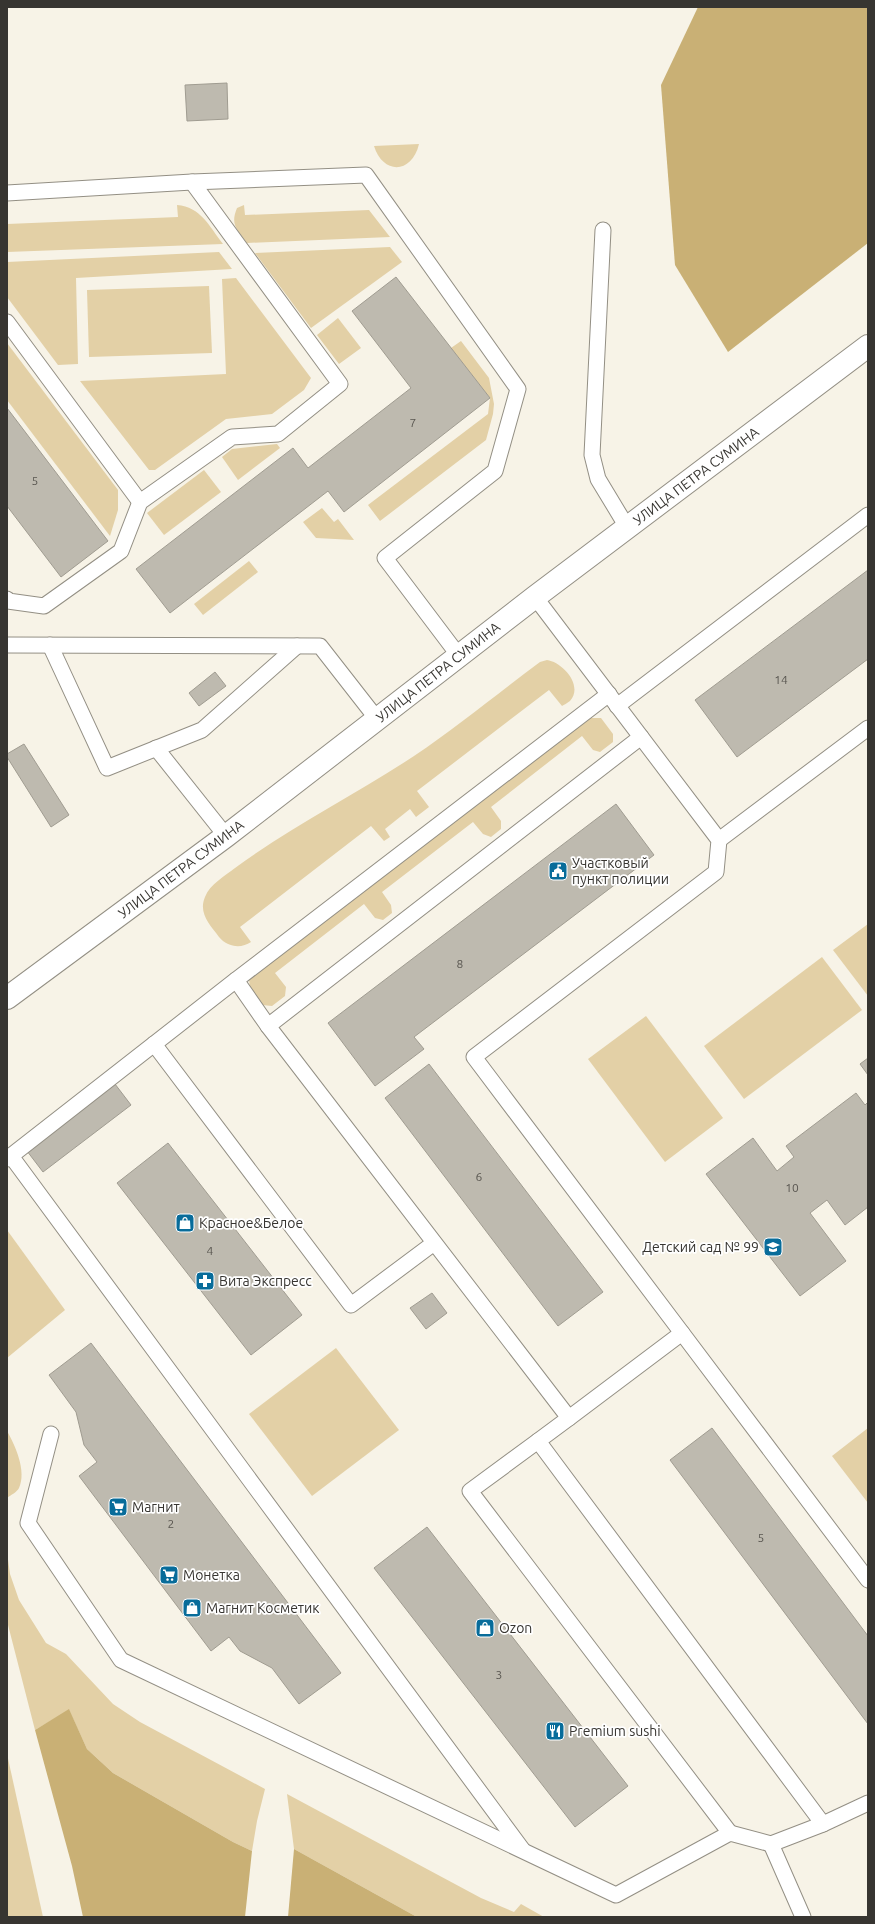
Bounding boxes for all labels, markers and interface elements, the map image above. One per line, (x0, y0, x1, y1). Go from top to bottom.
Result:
house number: 7 (410, 416, 416, 429)
street label: УЛИЦА ПЕТРА СУМИНА (630, 424, 762, 528)
house number: 5 (32, 474, 38, 487)
street label: УЛИЦА ПЕТРА СУМИНА (373, 619, 503, 725)
house number: 14 (774, 673, 788, 686)
street label: УЛИЦА ПЕТРА СУМИНА (115, 817, 247, 921)
place label: Участковый пункт полиции (572, 855, 669, 887)
public building icon: Участковый пункт полиции (547, 860, 569, 882)
house number: 8 (457, 957, 464, 970)
house number: 6 (476, 1170, 483, 1183)
house number: 10 (785, 1181, 799, 1194)
shop icon: Красное&Белое (174, 1212, 196, 1234)
place label: Красное&Белое (199, 1215, 303, 1231)
school or university icon: Детский сад № 99 (762, 1236, 784, 1258)
place label: Детский сад № 99 (642, 1239, 759, 1255)
house number: 4 (207, 1244, 214, 1257)
pharmacy icon: Вита Экспресс (194, 1270, 216, 1292)
place label: Вита Экспресс (219, 1273, 312, 1289)
supermarket icon: Магнит (107, 1496, 129, 1518)
place label: Магнит (132, 1499, 180, 1515)
house number: 2 (168, 1517, 174, 1530)
house number: 5 (758, 1531, 764, 1544)
supermarket icon: Монетка (158, 1564, 180, 1586)
place label: Монетка (183, 1567, 240, 1583)
shop icon: Магнит Косметик (181, 1597, 203, 1619)
place label: Магнит Косметик (206, 1600, 320, 1616)
shop icon: Ozon (474, 1617, 496, 1639)
place label: Ozon (499, 1620, 532, 1636)
house number: 3 (496, 1668, 502, 1681)
restaurant icon: Premium sushi (544, 1720, 566, 1742)
place label: Premium sushi (569, 1723, 661, 1739)

